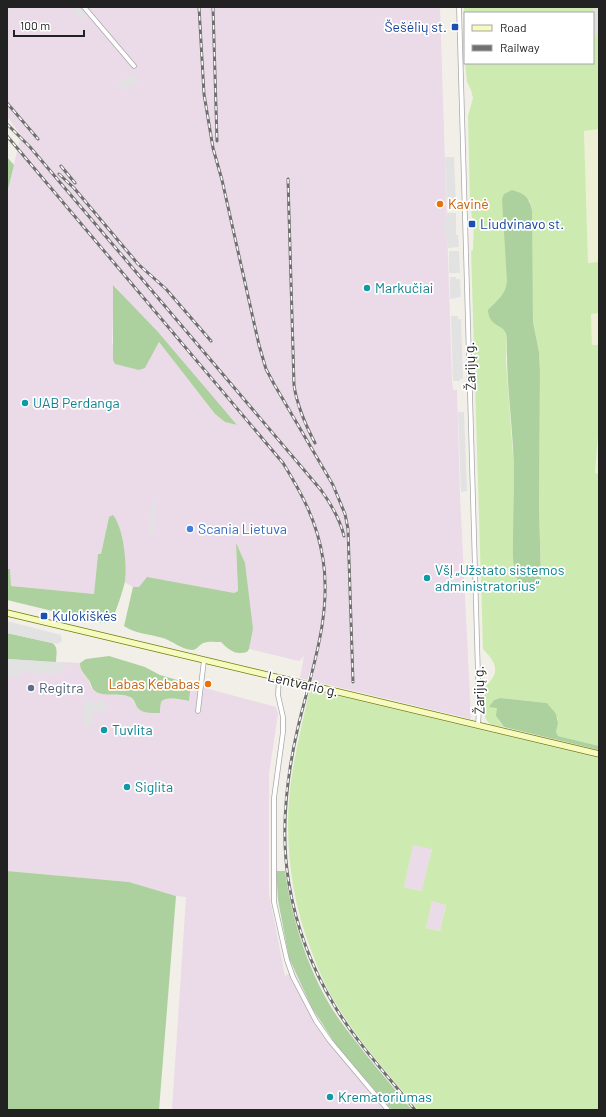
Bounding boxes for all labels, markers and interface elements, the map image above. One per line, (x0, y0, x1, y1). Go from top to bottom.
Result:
scale bar (14, 12, 84, 38)
legend (464, 12, 594, 64)
text: 100 m (20, 18, 50, 32)
place label: Šešėlių st. (384, 18, 447, 35)
text: Road (500, 20, 527, 34)
marker: Šešėlių st. (450, 22, 460, 32)
text: Railway (500, 40, 540, 54)
place label: Kavinė (448, 195, 489, 212)
marker: Kavinė (435, 199, 445, 209)
place label: Liudvinavo st. (480, 215, 564, 232)
marker: Liudvinavo st. (467, 219, 477, 229)
place label: Markučiai (375, 279, 433, 296)
marker: Markučiai (362, 283, 372, 293)
street label: Žarijų g. (460, 341, 479, 391)
place label: UAB Perdanga (33, 394, 120, 411)
marker: UAB Perdanga (20, 398, 30, 408)
place label: Scania Lietuva (198, 520, 287, 537)
marker: Scania Lietuva (185, 524, 195, 534)
place label: VšĮ „Užstato sistemos administratorius“ (435, 561, 565, 594)
marker: VšĮ „Užstato sistemos administratorius“ (422, 573, 432, 583)
place label: Kulokiškės (52, 607, 117, 624)
marker: Kulokiškės (39, 611, 49, 621)
street label: Žarijų g. (470, 666, 487, 714)
street label: Lentvario g. (266, 667, 340, 700)
place label: Labas Kebabas (108, 675, 200, 692)
place label: Regitra (39, 679, 83, 696)
marker: Labas Kebabas (203, 679, 213, 689)
marker: Regitra (26, 683, 36, 693)
place label: Tuvlita (112, 721, 153, 738)
marker: Tuvlita (99, 725, 109, 735)
place label: Siglita (135, 778, 173, 795)
marker: Siglita (122, 782, 132, 792)
place label: Krematoriumas (338, 1088, 432, 1105)
marker: Krematoriumas (325, 1092, 335, 1102)

